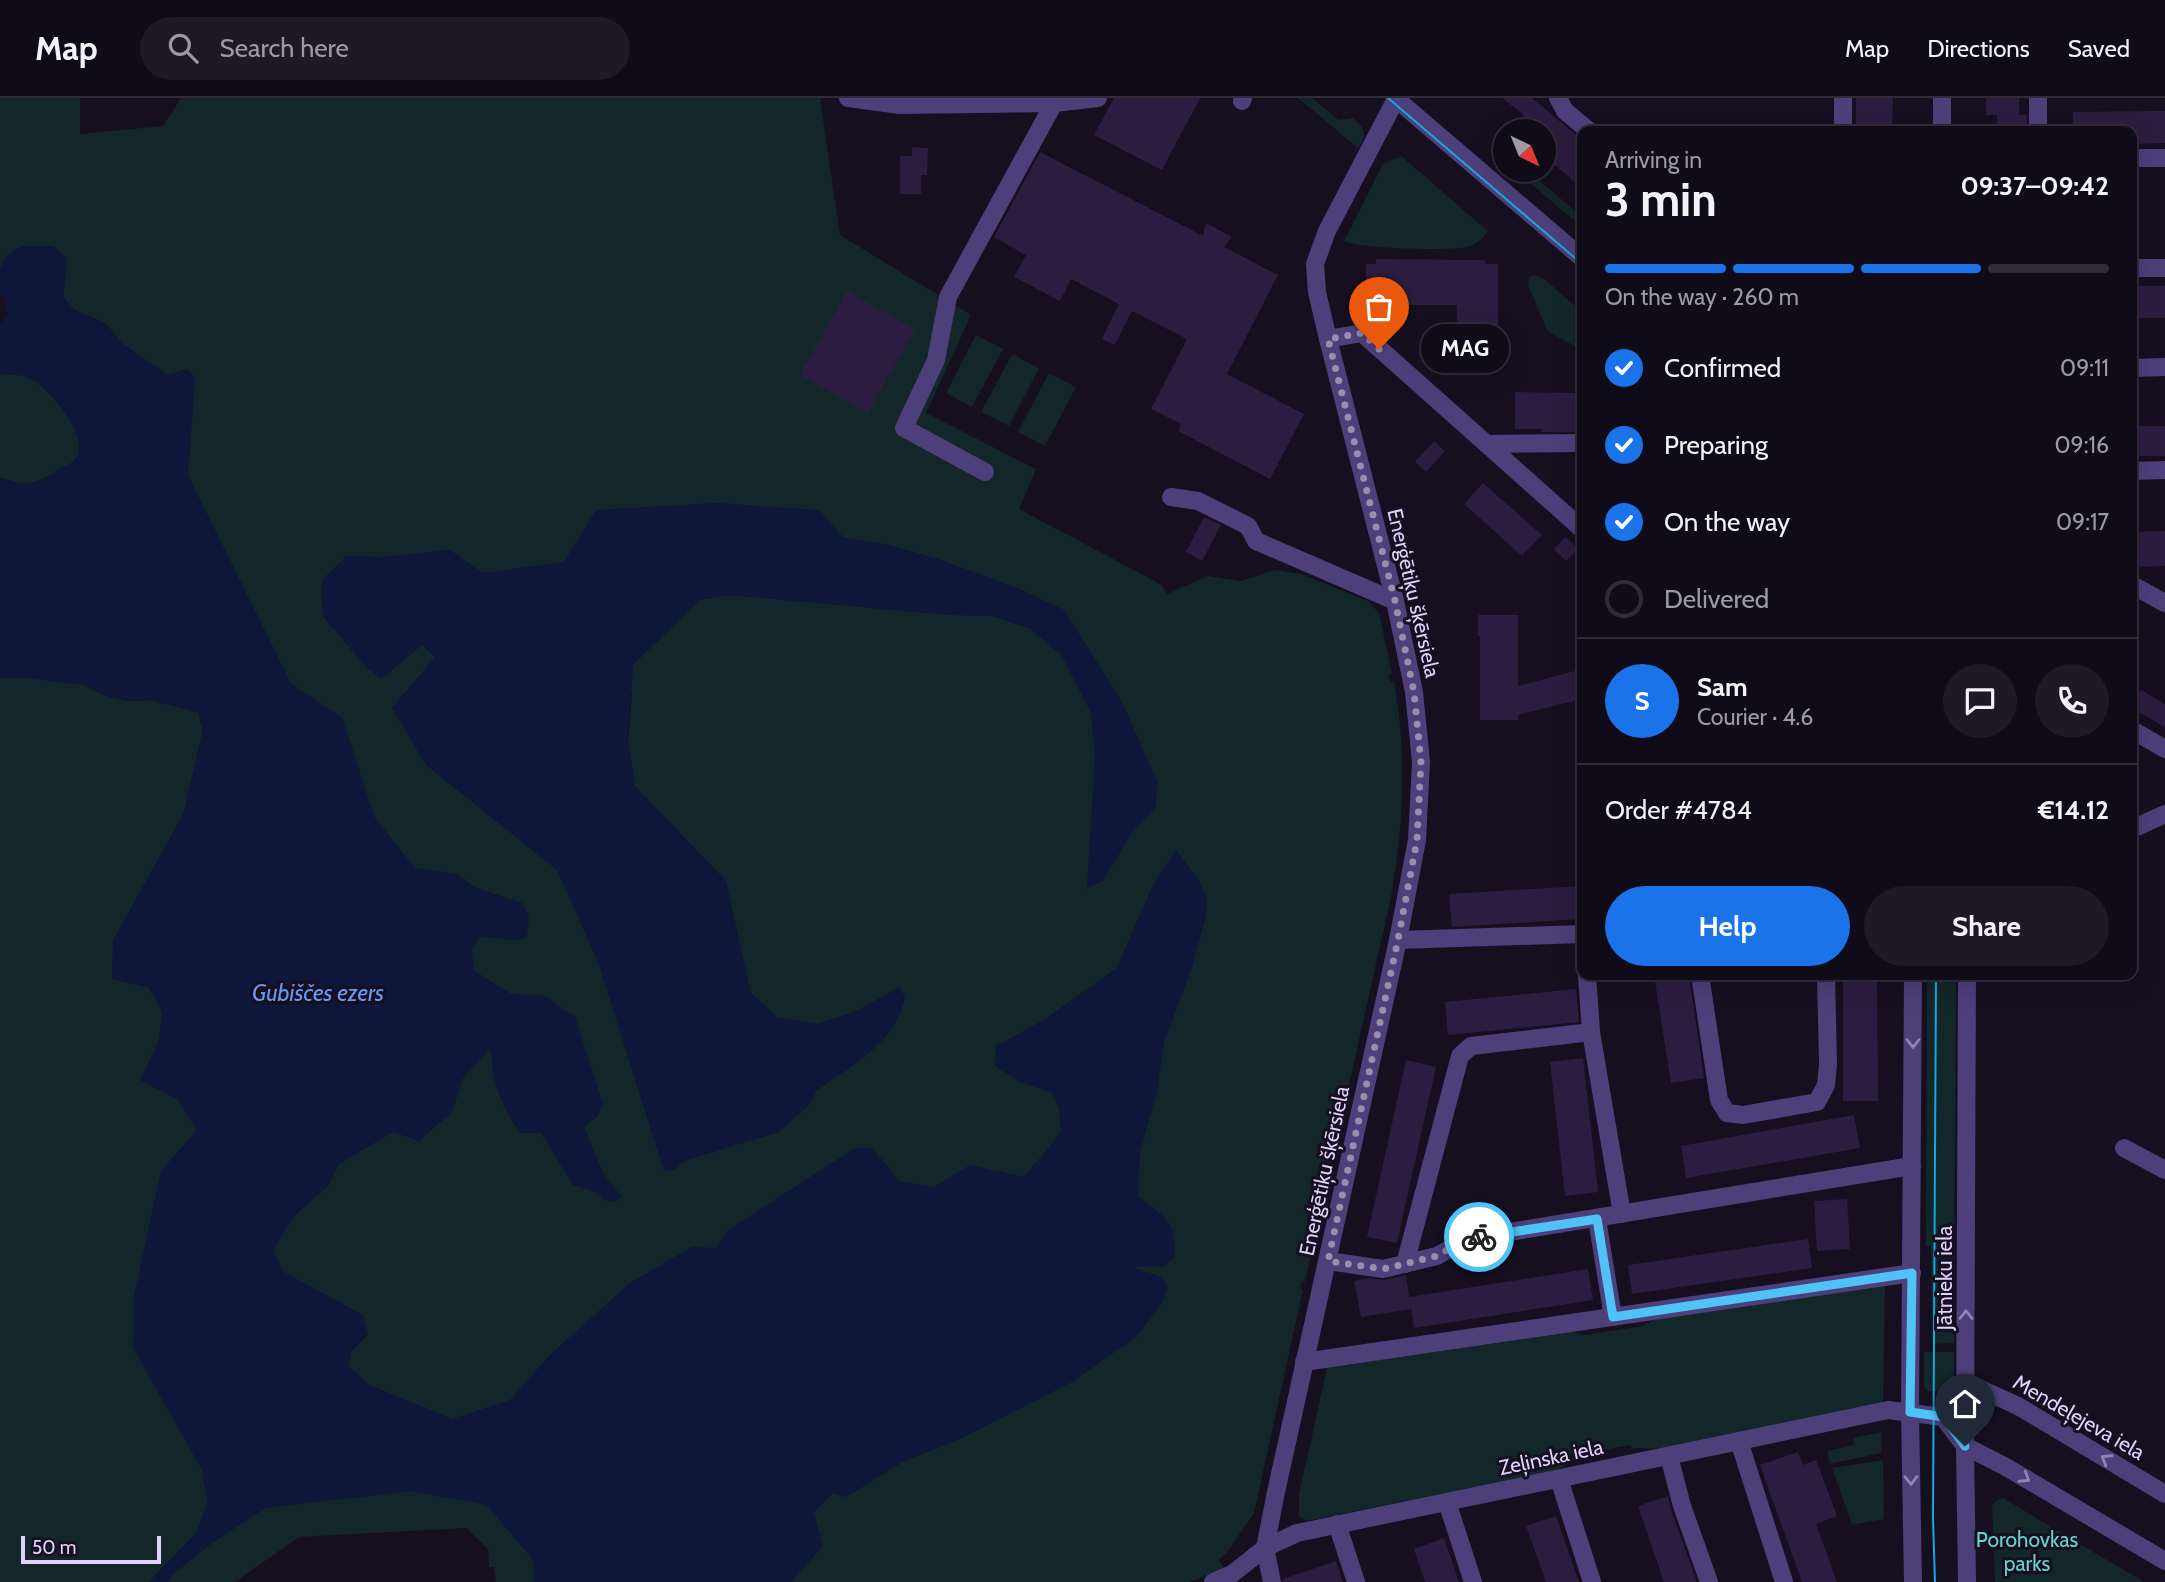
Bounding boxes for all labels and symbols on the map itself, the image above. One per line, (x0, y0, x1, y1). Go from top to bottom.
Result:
north arrow (1493, 119, 1556, 182)
pin (1349, 277, 1409, 349)
callout: MAG (1421, 324, 1508, 374)
street label: Enerģētiķu šķērsiela (1380, 506, 1446, 680)
water label: Gubiščes ezers (252, 979, 384, 1007)
one-way arrow (1905, 1038, 1921, 1049)
street label: Enerģētiķu šķērsiela (1294, 1084, 1356, 1259)
courier (1444, 1202, 1514, 1272)
street label: Jātnieku iela (1932, 1226, 1957, 1331)
one-way arrow (1959, 1309, 1974, 1320)
street label: Mendeļejeva iela (2008, 1369, 2149, 1467)
pin (1935, 1374, 1995, 1446)
street label: Zeļinska iela (1497, 1434, 1606, 1482)
one-way arrow (2101, 1454, 2114, 1467)
one-way arrow (2018, 1470, 2031, 1483)
one-way arrow (1903, 1476, 1919, 1486)
park label: Porohovkas parks (1976, 1527, 2078, 1576)
scale bar (21, 1533, 161, 1565)

